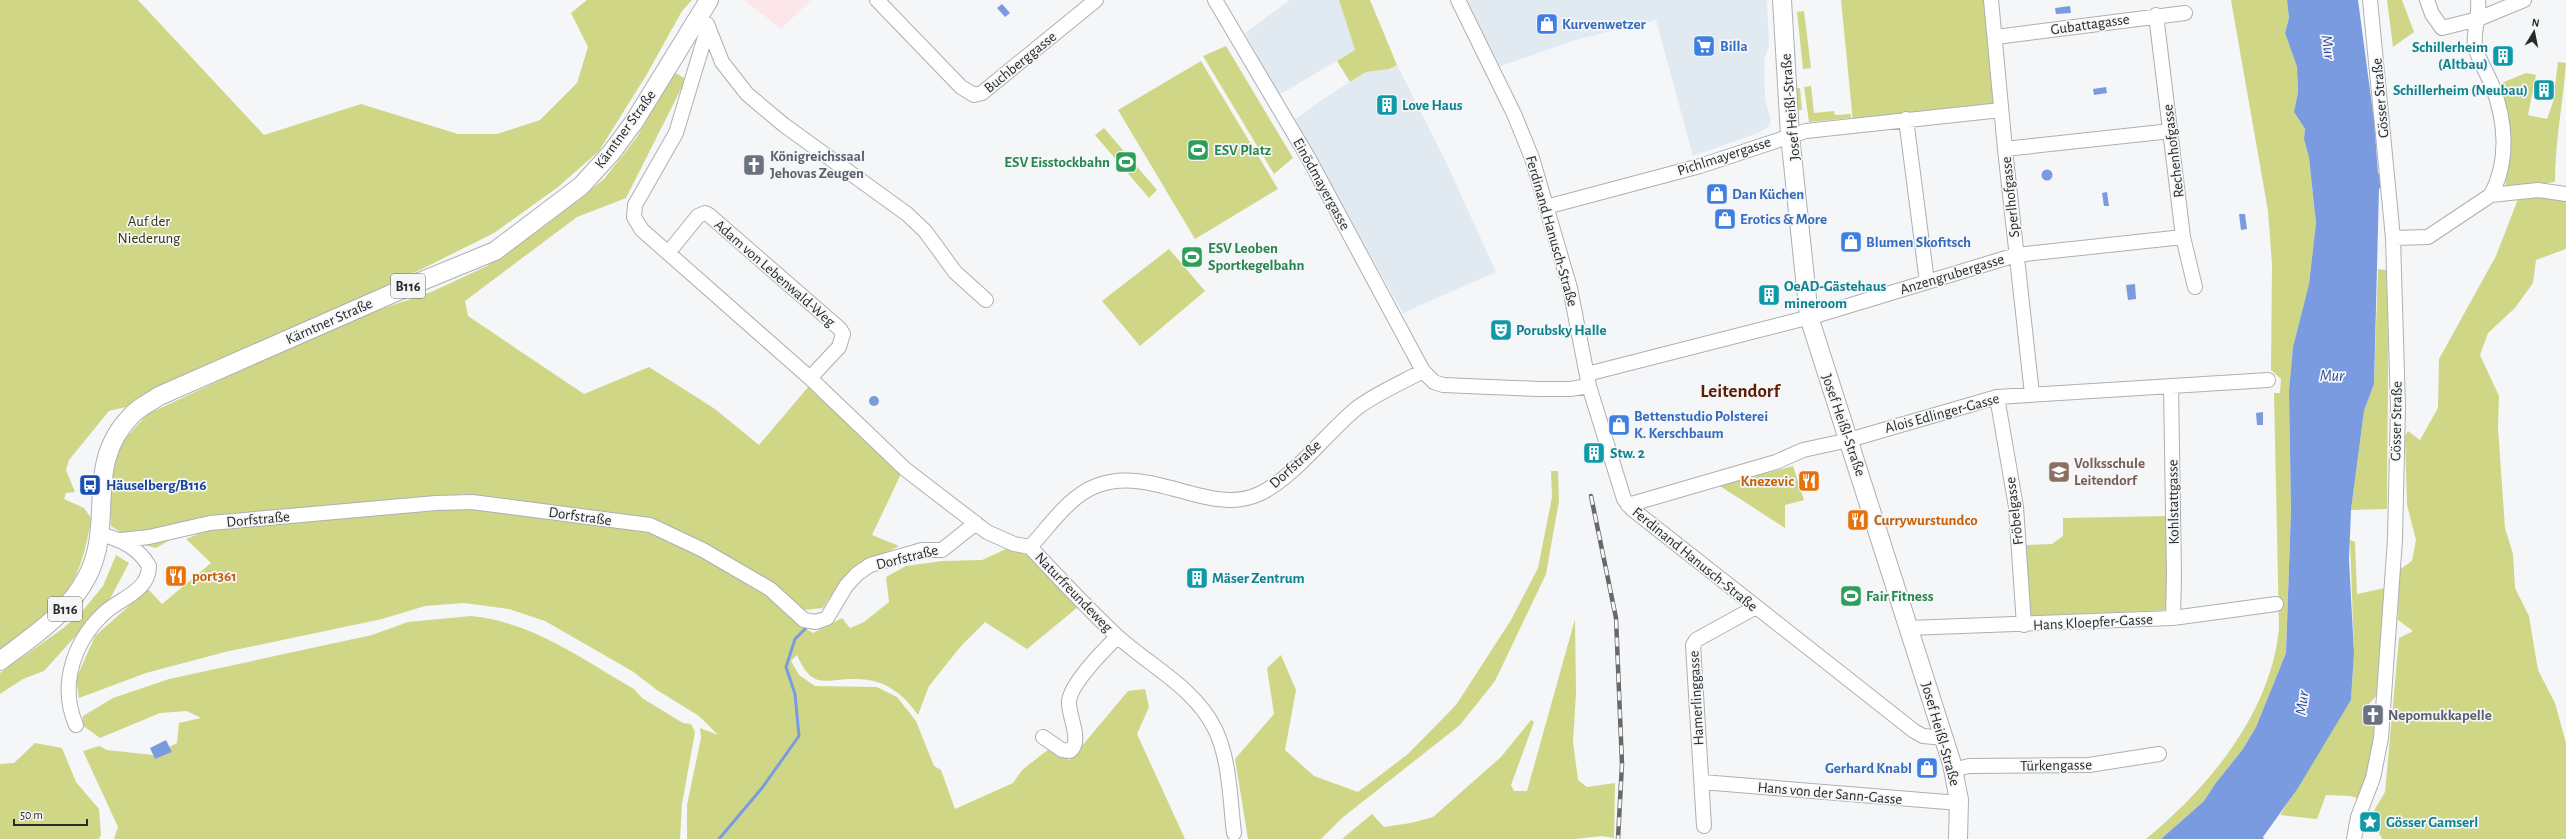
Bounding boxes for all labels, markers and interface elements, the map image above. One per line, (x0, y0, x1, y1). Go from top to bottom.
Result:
shop icon: Kurvenwetzer (1534, 11, 1560, 37)
street label: Gubattagasse (2050, 12, 2131, 37)
north arrow (2514, 12, 2554, 52)
place label: Kurvenwetzer (1562, 17, 1647, 32)
text: N (2531, 17, 2540, 29)
street label: Buchberggasse (981, 29, 1059, 96)
supermarket icon: Billa (1691, 33, 1717, 59)
water label: Mur (2318, 34, 2338, 61)
place label: Billa (1720, 39, 1748, 54)
place label: Schillerheim (Altbau) (2412, 40, 2488, 72)
building icon: Schillerheim (Altbau) (2490, 43, 2516, 69)
street label: Josef Heißl-Straße (1778, 53, 1803, 161)
street label: Gösser Straße (2370, 57, 2391, 139)
building icon: Schillerheim (Neubau) (2531, 77, 2557, 103)
place label: Schillerheim (Neubau) (2393, 83, 2528, 98)
street label: Kärntner Straße (592, 87, 659, 171)
building icon: Love Haus (1374, 92, 1400, 118)
place label: Love Haus (1402, 98, 1463, 113)
street label: Rechenhofgasse (2160, 103, 2187, 199)
street label: Pichlmayergasse (1675, 134, 1773, 179)
street label: Einödmayergasse (1290, 136, 1353, 233)
sports icon: ESV Platz (1185, 137, 1211, 163)
place label: ESV Platz (1214, 143, 1271, 158)
place label: Königreichssaal Jehovas Zeugen (770, 149, 865, 181)
sports icon: ESV Eisstockbahn (1113, 149, 1139, 175)
church icon: Königreichssaal Jehovas Zeugen (741, 152, 767, 178)
street label: Ferdinand Hanusch-Straße (1523, 154, 1580, 308)
place label: ESV Eisstockbahn (1004, 155, 1110, 170)
street label: Sperlhofgasse (1999, 156, 2022, 238)
shop icon: Dan Küchen (1704, 181, 1730, 207)
place label: Dan Küchen (1732, 187, 1804, 202)
shop icon: Erotics & More (1712, 206, 1738, 232)
place label: Erotics & More (1740, 212, 1827, 227)
park label: Auf der Niederung (118, 214, 181, 246)
street label: Adam von Lebenwald-Weg (711, 217, 838, 330)
shop icon: Blumen Skofitsch (1838, 229, 1864, 255)
place label: Blumen Skofitsch (1866, 235, 1971, 250)
place label: ESV Leoben Sportkegelbahn (1208, 241, 1304, 273)
sports icon: ESV Leoben Sportkegelbahn (1179, 244, 1205, 270)
street label: Anzengrubergasse (1898, 251, 2006, 297)
road number: B116 (391, 274, 425, 298)
place label: OeAD-Gästehaus mineroom (1784, 279, 1887, 311)
building icon: OeAD-Gästehaus mineroom (1756, 282, 1782, 308)
street label: Kärntner Straße (284, 296, 375, 347)
theatre icon: Porubsky Halle (1488, 317, 1514, 343)
place label: Porubsky Halle (1516, 323, 1607, 338)
water label: Mur (2320, 368, 2345, 384)
street label: Josef Heißl-Straße (1819, 372, 1868, 478)
street label: Gösser Straße (2388, 381, 2405, 461)
district label: Leitendorf (1700, 382, 1781, 401)
street label: Alois Edlinger-Gasse (1883, 391, 2001, 436)
place label: Bettenstudio Polsterei K. Kerschbaum (1634, 409, 1768, 441)
shop icon: Bettenstudio Polsterei K. Kerschbaum (1606, 412, 1632, 438)
street label: Dorfstraße (1267, 438, 1324, 491)
building icon: Stw. 2 (1581, 440, 1607, 466)
place label: Stw. 2 (1610, 446, 1645, 461)
place label: Volksschule Leitendorf (2074, 456, 2145, 488)
school or university icon: Volksschule Leitendorf (2046, 459, 2072, 485)
street label: Kohlstattgasse (2165, 459, 2182, 545)
restaurant icon: Knezevic (1796, 468, 1822, 494)
bus stop icon: Häuselberg/B116 (77, 472, 103, 498)
place label: Knezevic (1741, 474, 1794, 489)
street label: Fröbelgasse (2003, 476, 2026, 546)
place label: Häuselberg/B116 (106, 478, 207, 493)
street label: Ferdinand Hanusch-Straße (1629, 504, 1760, 614)
street label: Dorfstraße (547, 505, 612, 528)
restaurant icon: Currywurstundco (1845, 507, 1871, 533)
street label: Dorfstraße (226, 509, 290, 530)
place label: Currywurstundco (1874, 513, 1978, 528)
street label: Dorfstraße (875, 543, 940, 572)
street label: Naturfreundeweg (1032, 550, 1116, 636)
restaurant icon: port361 (163, 563, 189, 589)
building icon: Mäser Zentrum (1184, 565, 1210, 591)
place label: port361 (192, 569, 237, 584)
place label: Mäser Zentrum (1212, 571, 1305, 586)
sports icon: Fair Fitness (1838, 583, 1864, 609)
place label: Fair Fitness (1866, 589, 1934, 604)
road number: B116 (48, 597, 82, 621)
street label: Hans Kloepfer-Gasse (2033, 612, 2153, 633)
street label: Hamerlinggasse (1687, 650, 1706, 746)
street label: Josef Heißl-Straße (1919, 681, 1963, 788)
water label: Mur (2293, 689, 2312, 716)
church icon: Nepomukkapelle (2360, 702, 2386, 728)
place label: Nepomukkapelle (2388, 708, 2492, 723)
shop icon: Gerhard Knabl (1914, 755, 1940, 781)
street label: Türkengasse (2020, 757, 2092, 774)
place label: Gerhard Knabl (1825, 761, 1912, 776)
street label: Hans von der Sann-Gasse (1757, 780, 1903, 807)
scale bar (14, 801, 87, 827)
text: 50 m (20, 809, 43, 821)
place icon: Gösser Gamserl (2357, 809, 2383, 835)
place label: Gösser Gamserl (2386, 815, 2478, 830)

